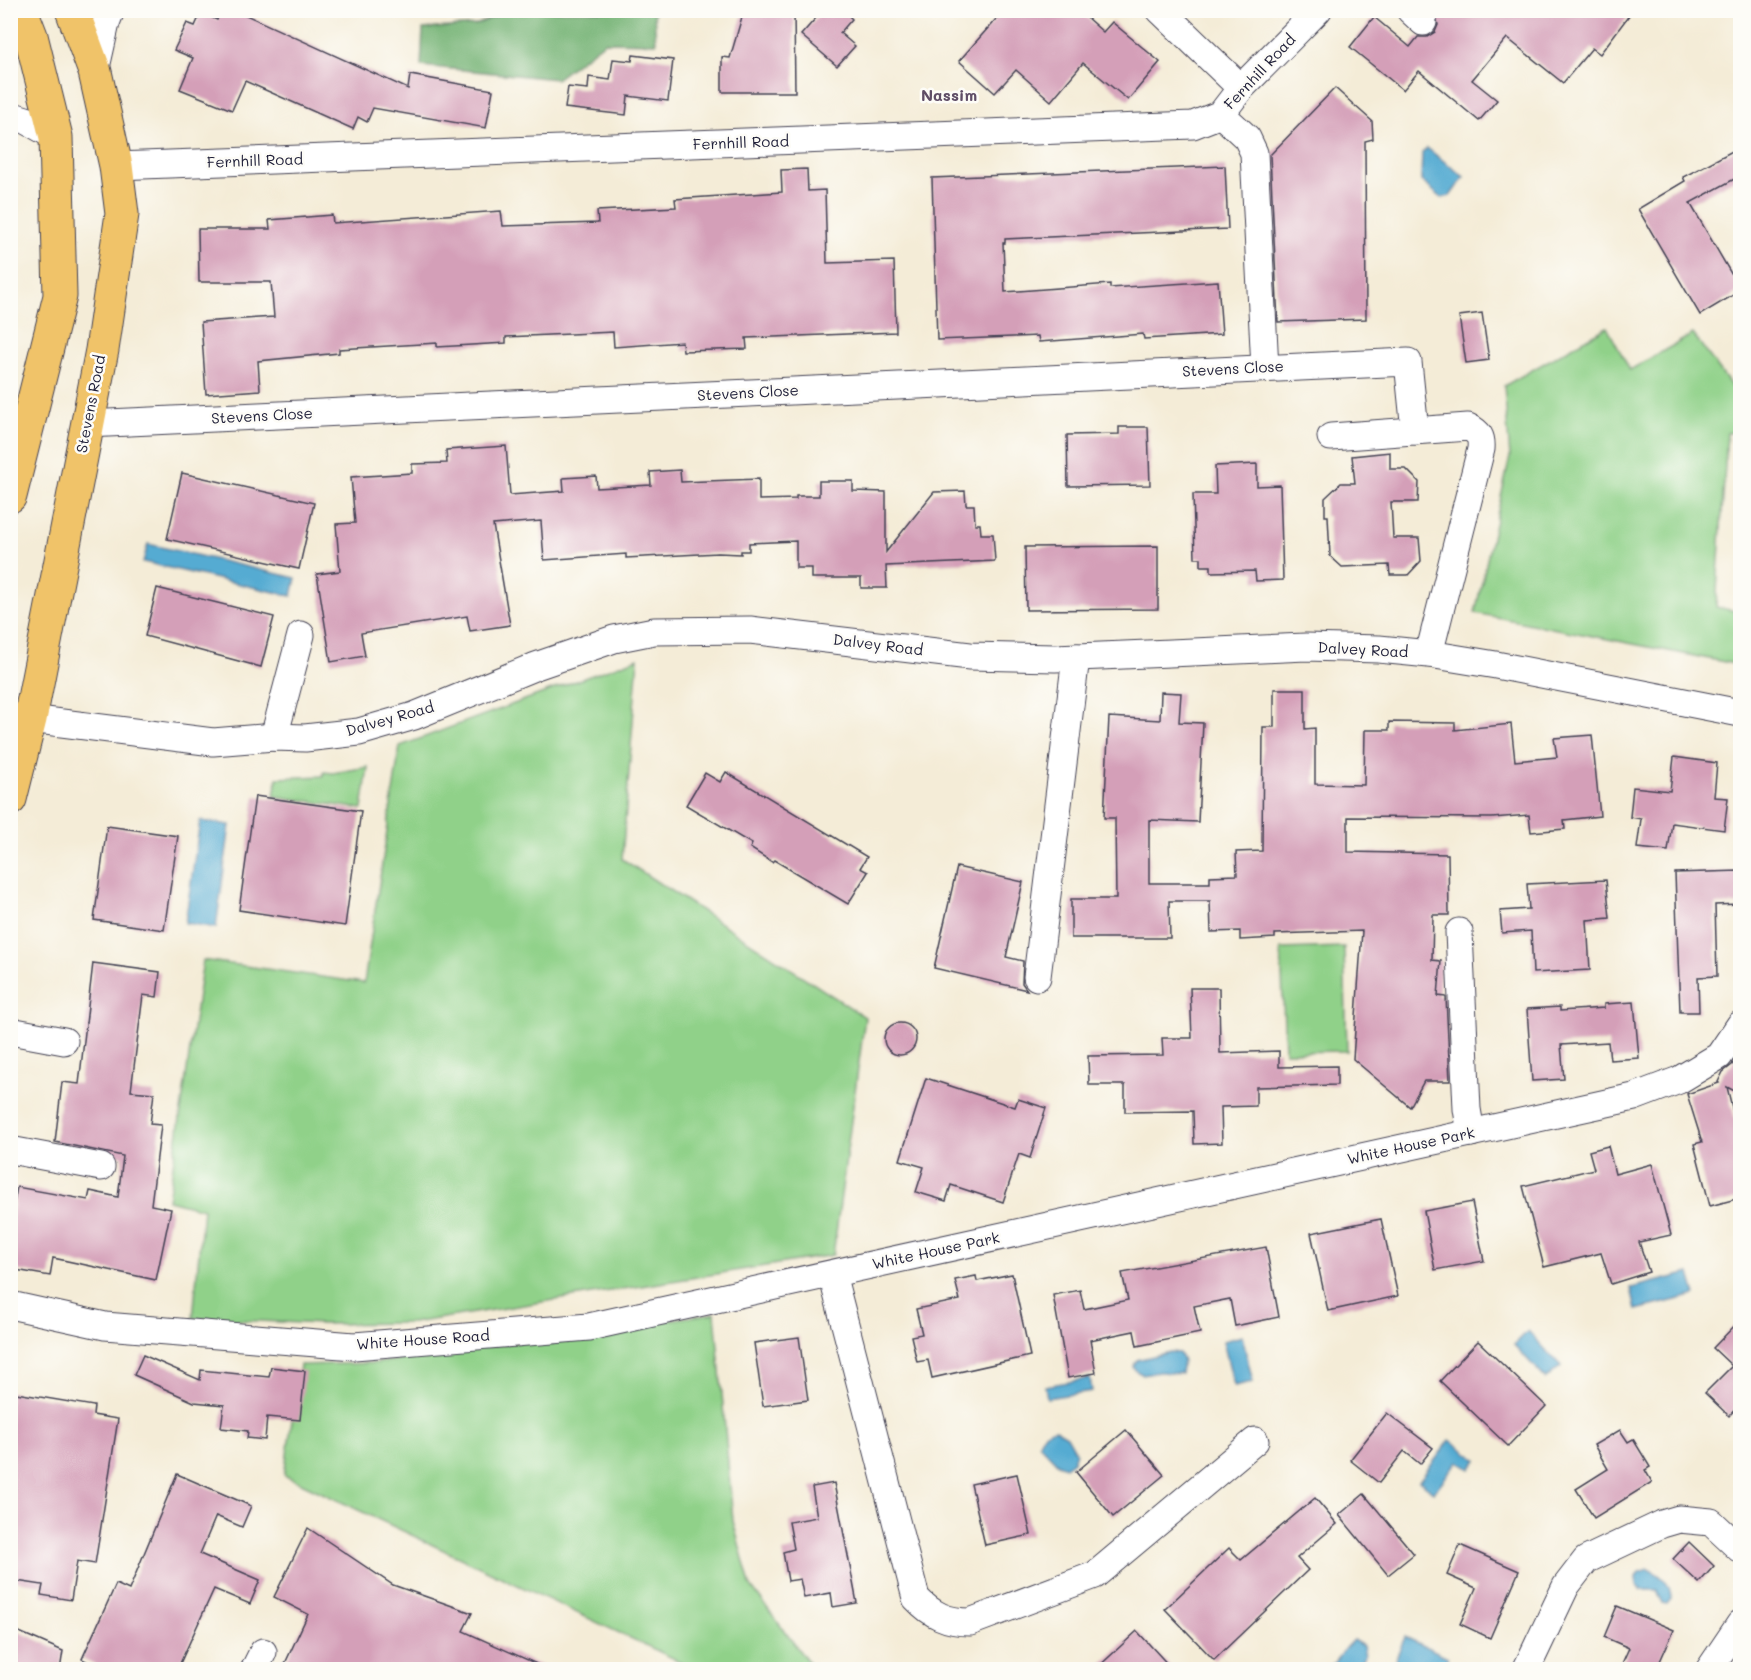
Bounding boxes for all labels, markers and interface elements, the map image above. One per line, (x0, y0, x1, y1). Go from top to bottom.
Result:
street label: Fernhill Road (1219, 29, 1299, 113)
district label: Nassim (921, 84, 977, 105)
street label: Fernhill Road (693, 130, 789, 154)
street label: Fernhill Road (207, 148, 303, 172)
street label: Stevens Road (71, 353, 109, 454)
street label: Stevens Close (1182, 355, 1284, 381)
street label: Stevens Close (697, 379, 799, 405)
street label: Stevens Close (211, 402, 313, 428)
street label: Dalvey Road (832, 629, 924, 659)
street label: Dalvey Road (1317, 637, 1409, 661)
street label: Dalvey Road (343, 696, 436, 740)
street label: White House Park (1345, 1122, 1477, 1168)
street label: White House Park (870, 1227, 1002, 1273)
street label: White House Road (356, 1324, 490, 1354)

